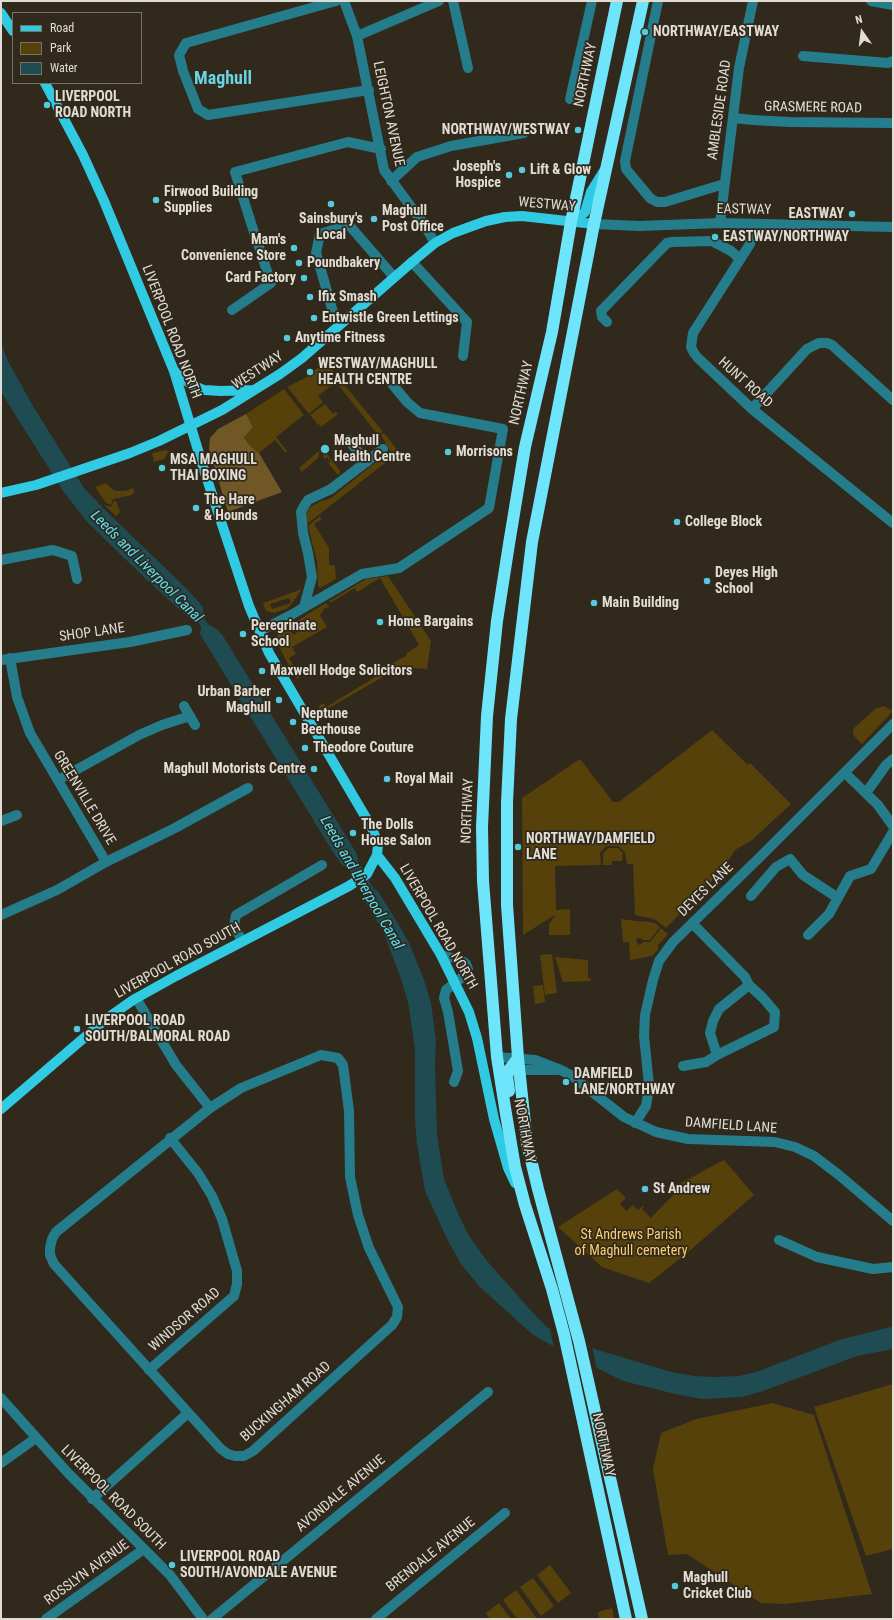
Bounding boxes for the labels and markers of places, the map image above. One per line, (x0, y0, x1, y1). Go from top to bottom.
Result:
place label: NORTHWAY/EASTWAY (653, 24, 779, 40)
marker: NORTHWAY/EASTWAY (640, 27, 650, 37)
place label: LIVERPOOL ROAD NORTH (55, 89, 131, 122)
marker: LIVERPOOL ROAD NORTH (42, 100, 52, 110)
place label: NORTHWAY/WESTWAY (442, 122, 570, 138)
marker: NORTHWAY/WESTWAY (573, 125, 583, 135)
place label: Joseph's Hospice (453, 159, 501, 192)
place label: Lift & Glow (530, 162, 591, 178)
marker: Lift & Glow (517, 165, 527, 175)
marker: Joseph's Hospice (504, 170, 514, 180)
place label: Firwood Building Supplies (164, 184, 258, 216)
marker: Firwood Building Supplies (151, 195, 161, 205)
marker: Sainsbury's Local (326, 199, 336, 209)
place label: Maghull Post Office (382, 203, 444, 236)
place label: EASTWAY (788, 206, 844, 222)
marker: EASTWAY (847, 209, 857, 219)
place label: Sainsbury's Local (299, 211, 363, 244)
marker: Maghull Post Office (369, 214, 379, 224)
place label: EASTWAY/NORTHWAY (723, 229, 849, 245)
place label: Mam's Convenience Store (181, 232, 286, 264)
marker: EASTWAY/NORTHWAY (710, 232, 720, 242)
marker: Mam's Convenience Store (289, 243, 299, 253)
place label: Poundbakery (307, 255, 380, 271)
marker: Poundbakery (294, 258, 304, 268)
place label: Card Factory (225, 270, 296, 286)
marker: Card Factory (299, 273, 309, 283)
place label: Ifix Smash (318, 289, 377, 305)
marker: Ifix Smash (305, 292, 315, 302)
place label: Entwistle Green Lettings (322, 310, 459, 326)
marker: Entwistle Green Lettings (309, 313, 319, 323)
place label: Anytime Fitness (295, 330, 385, 346)
marker: Anytime Fitness (282, 333, 292, 343)
place label: WESTWAY/MAGHULL HEALTH CENTRE (318, 356, 438, 388)
marker: WESTWAY/MAGHULL HEALTH CENTRE (305, 367, 315, 377)
place label: Maghull Health Centre (334, 433, 411, 466)
marker: Maghull Health Centre (319, 443, 331, 455)
place label: Morrisons (456, 444, 513, 460)
marker: Morrisons (443, 447, 453, 457)
place label: MSA MAGHULL THAI BOXING (170, 452, 257, 484)
marker: MSA MAGHULL THAI BOXING (157, 463, 167, 473)
place label: The Hare & Hounds (204, 492, 258, 524)
marker: The Hare & Hounds (191, 503, 201, 513)
place label: College Block (685, 514, 762, 530)
marker: College Block (672, 517, 682, 527)
place label: Deyes High School (715, 565, 778, 598)
marker: Deyes High School (702, 576, 712, 586)
place label: Main Building (602, 595, 679, 611)
marker: Main Building (589, 598, 599, 608)
place label: Home Bargains (388, 614, 473, 630)
marker: Home Bargains (375, 617, 385, 627)
place label: Peregrinate School (251, 618, 316, 650)
marker: Peregrinate School (238, 629, 248, 639)
place label: Maxwell Hodge Solicitors (270, 663, 412, 679)
marker: Maxwell Hodge Solicitors (257, 666, 267, 676)
place label: Urban Barber Maghull (197, 684, 271, 716)
marker: Urban Barber Maghull (274, 695, 284, 705)
place label: Neptune Beerhouse (301, 706, 361, 738)
marker: Neptune Beerhouse (288, 717, 298, 727)
place label: Theodore Couture (313, 740, 414, 756)
marker: Theodore Couture (300, 743, 310, 753)
place label: Maghull Motorists Centre (164, 761, 306, 777)
marker: Maghull Motorists Centre (309, 764, 319, 774)
place label: Royal Mail (395, 771, 453, 787)
marker: Royal Mail (382, 774, 392, 784)
place label: The Dolls House Salon (361, 817, 431, 850)
marker: The Dolls House Salon (348, 828, 358, 838)
place label: NORTHWAY/DAMFIELD LANE (526, 831, 655, 864)
marker: NORTHWAY/DAMFIELD LANE (513, 842, 523, 852)
place label: LIVERPOOL ROAD SOUTH/BALMORAL ROAD (85, 1013, 230, 1046)
marker: LIVERPOOL ROAD SOUTH/BALMORAL ROAD (72, 1024, 82, 1034)
place label: DAMFIELD LANE/NORTHWAY (574, 1066, 675, 1098)
marker: DAMFIELD LANE/NORTHWAY (561, 1077, 571, 1087)
place label: St Andrew (653, 1181, 710, 1197)
marker: St Andrew (640, 1184, 650, 1194)
place label: LIVERPOOL ROAD SOUTH/AVONDALE AVENUE (180, 1549, 337, 1582)
marker: LIVERPOOL ROAD SOUTH/AVONDALE AVENUE (167, 1560, 177, 1570)
place label: Maghull Cricket Club (683, 1570, 752, 1602)
marker: Maghull Cricket Club (670, 1581, 680, 1591)

